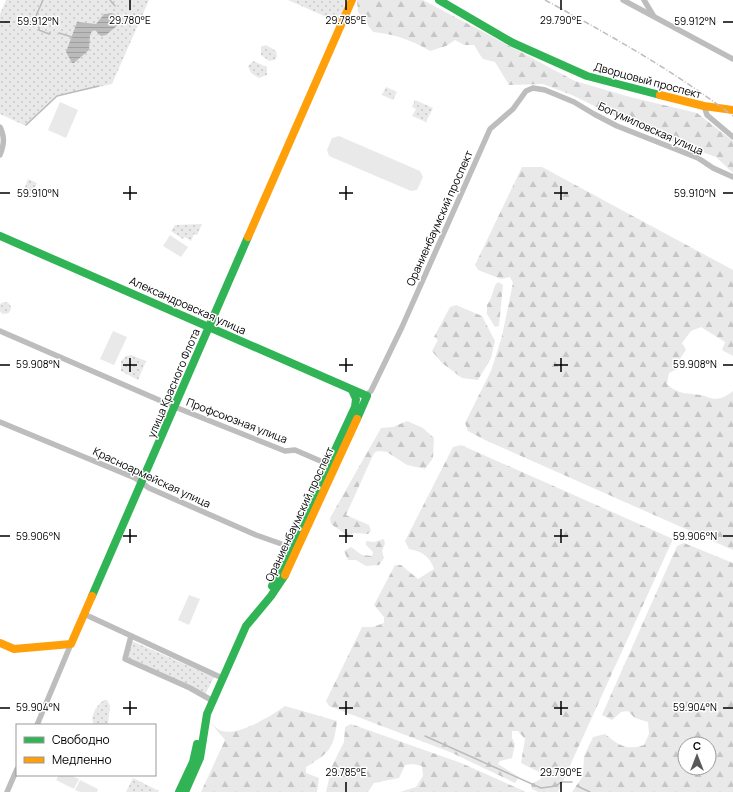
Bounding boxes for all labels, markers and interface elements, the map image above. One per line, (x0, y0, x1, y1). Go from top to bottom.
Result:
text: 29.780°E (109, 13, 151, 27)
text: 29.785°E (325, 13, 367, 27)
text: 29.790°E (540, 13, 582, 27)
text: 59.912°N (17, 14, 59, 28)
text: 59.912°N (674, 14, 716, 28)
street label: Дворцовый проспект (592, 58, 704, 102)
street label: Богумиловская улица (596, 98, 706, 158)
street label: Ораниенбаумский проспект (402, 147, 476, 288)
text: 59.910°N (17, 186, 59, 200)
text: 59.910°N (674, 186, 716, 200)
street label: Александровская улица (127, 272, 249, 338)
street label: улица Красного Флота (143, 326, 203, 440)
text: 59.908°N (16, 357, 60, 371)
text: 59.908°N (673, 357, 717, 371)
street label: Профсоюзная улица (184, 394, 290, 446)
street label: Красноармейская улица (91, 443, 213, 511)
street label: Ораниенбаумский проспект (261, 444, 337, 584)
text: 59.906°N (16, 529, 60, 543)
text: 59.906°N (673, 529, 717, 543)
text: 59.904°N (16, 700, 60, 714)
text: 59.904°N (673, 700, 717, 714)
legend (16, 724, 156, 776)
text: Свободно (52, 731, 110, 748)
north arrow (677, 736, 717, 776)
text: С (693, 738, 701, 753)
text: Медленно (52, 751, 112, 768)
text: 29.785°E (325, 765, 367, 779)
text: 29.790°E (540, 765, 582, 779)

